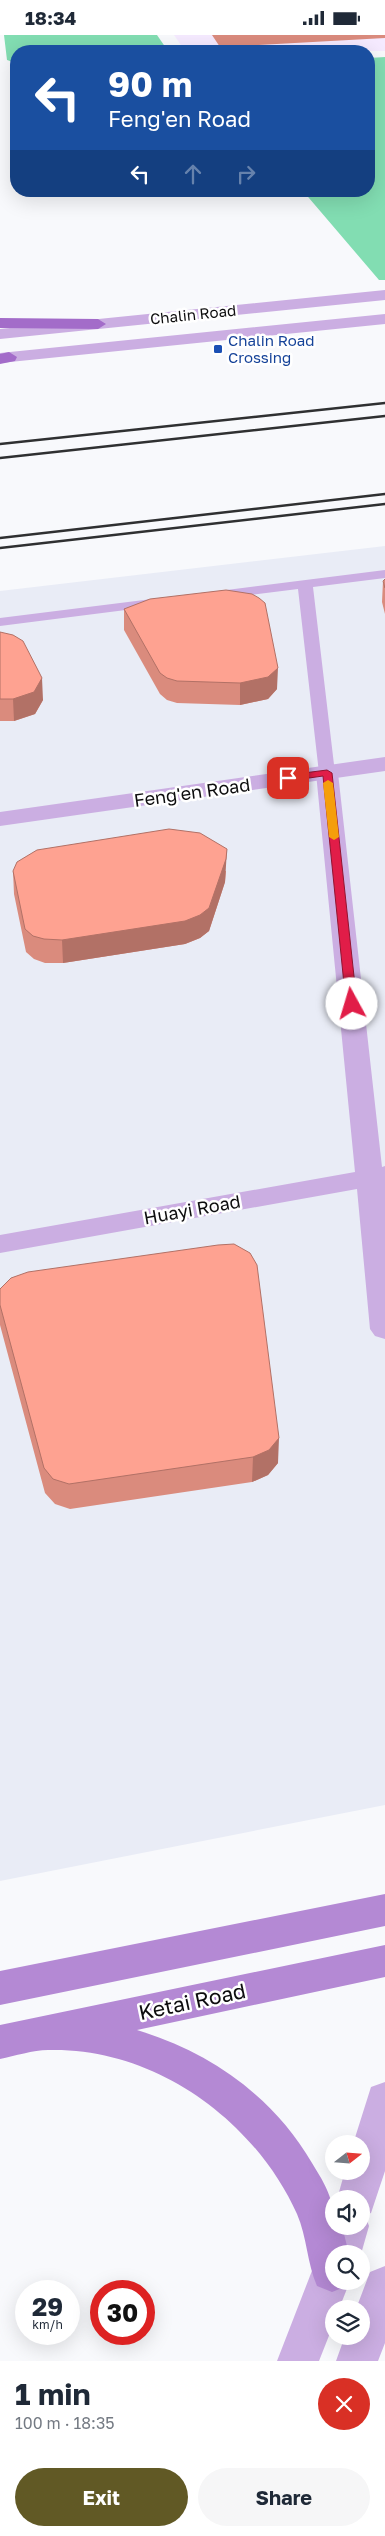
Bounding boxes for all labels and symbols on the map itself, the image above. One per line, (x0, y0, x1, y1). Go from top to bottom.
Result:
street label: Chalin Road (149, 301, 237, 327)
place label: Chalin Road Crossing (228, 331, 314, 366)
marker: Chalin Road Crossing (212, 343, 224, 355)
pin (267, 757, 309, 799)
street label: Feng'en Road (133, 773, 251, 811)
position arrow (325, 977, 377, 1029)
street label: Huayi Road (142, 1190, 242, 1228)
street label: Ketai Road (136, 1977, 248, 2025)
north arrow (325, 2135, 370, 2180)
speed limit sign: 30 (90, 2280, 155, 2345)

